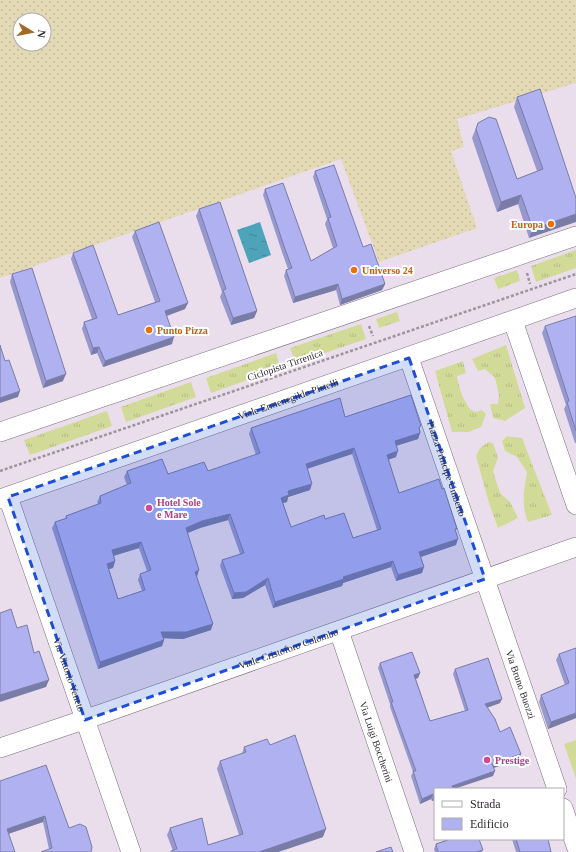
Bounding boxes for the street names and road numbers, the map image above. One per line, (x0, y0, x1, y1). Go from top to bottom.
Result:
street label: Ciclopista Tirrenica (246, 347, 325, 383)
street label: Viale Ermenegildo Pistelli (236, 376, 340, 421)
street label: Piazza Principe Umberto (426, 420, 468, 518)
street label: Viale Cristoforo Colombo (237, 626, 339, 671)
street label: Via Vittorio Veneto (52, 636, 87, 713)
street label: Via Bruno Buozzi (504, 648, 538, 720)
street label: Via Luigi Boccherini (358, 700, 395, 784)

